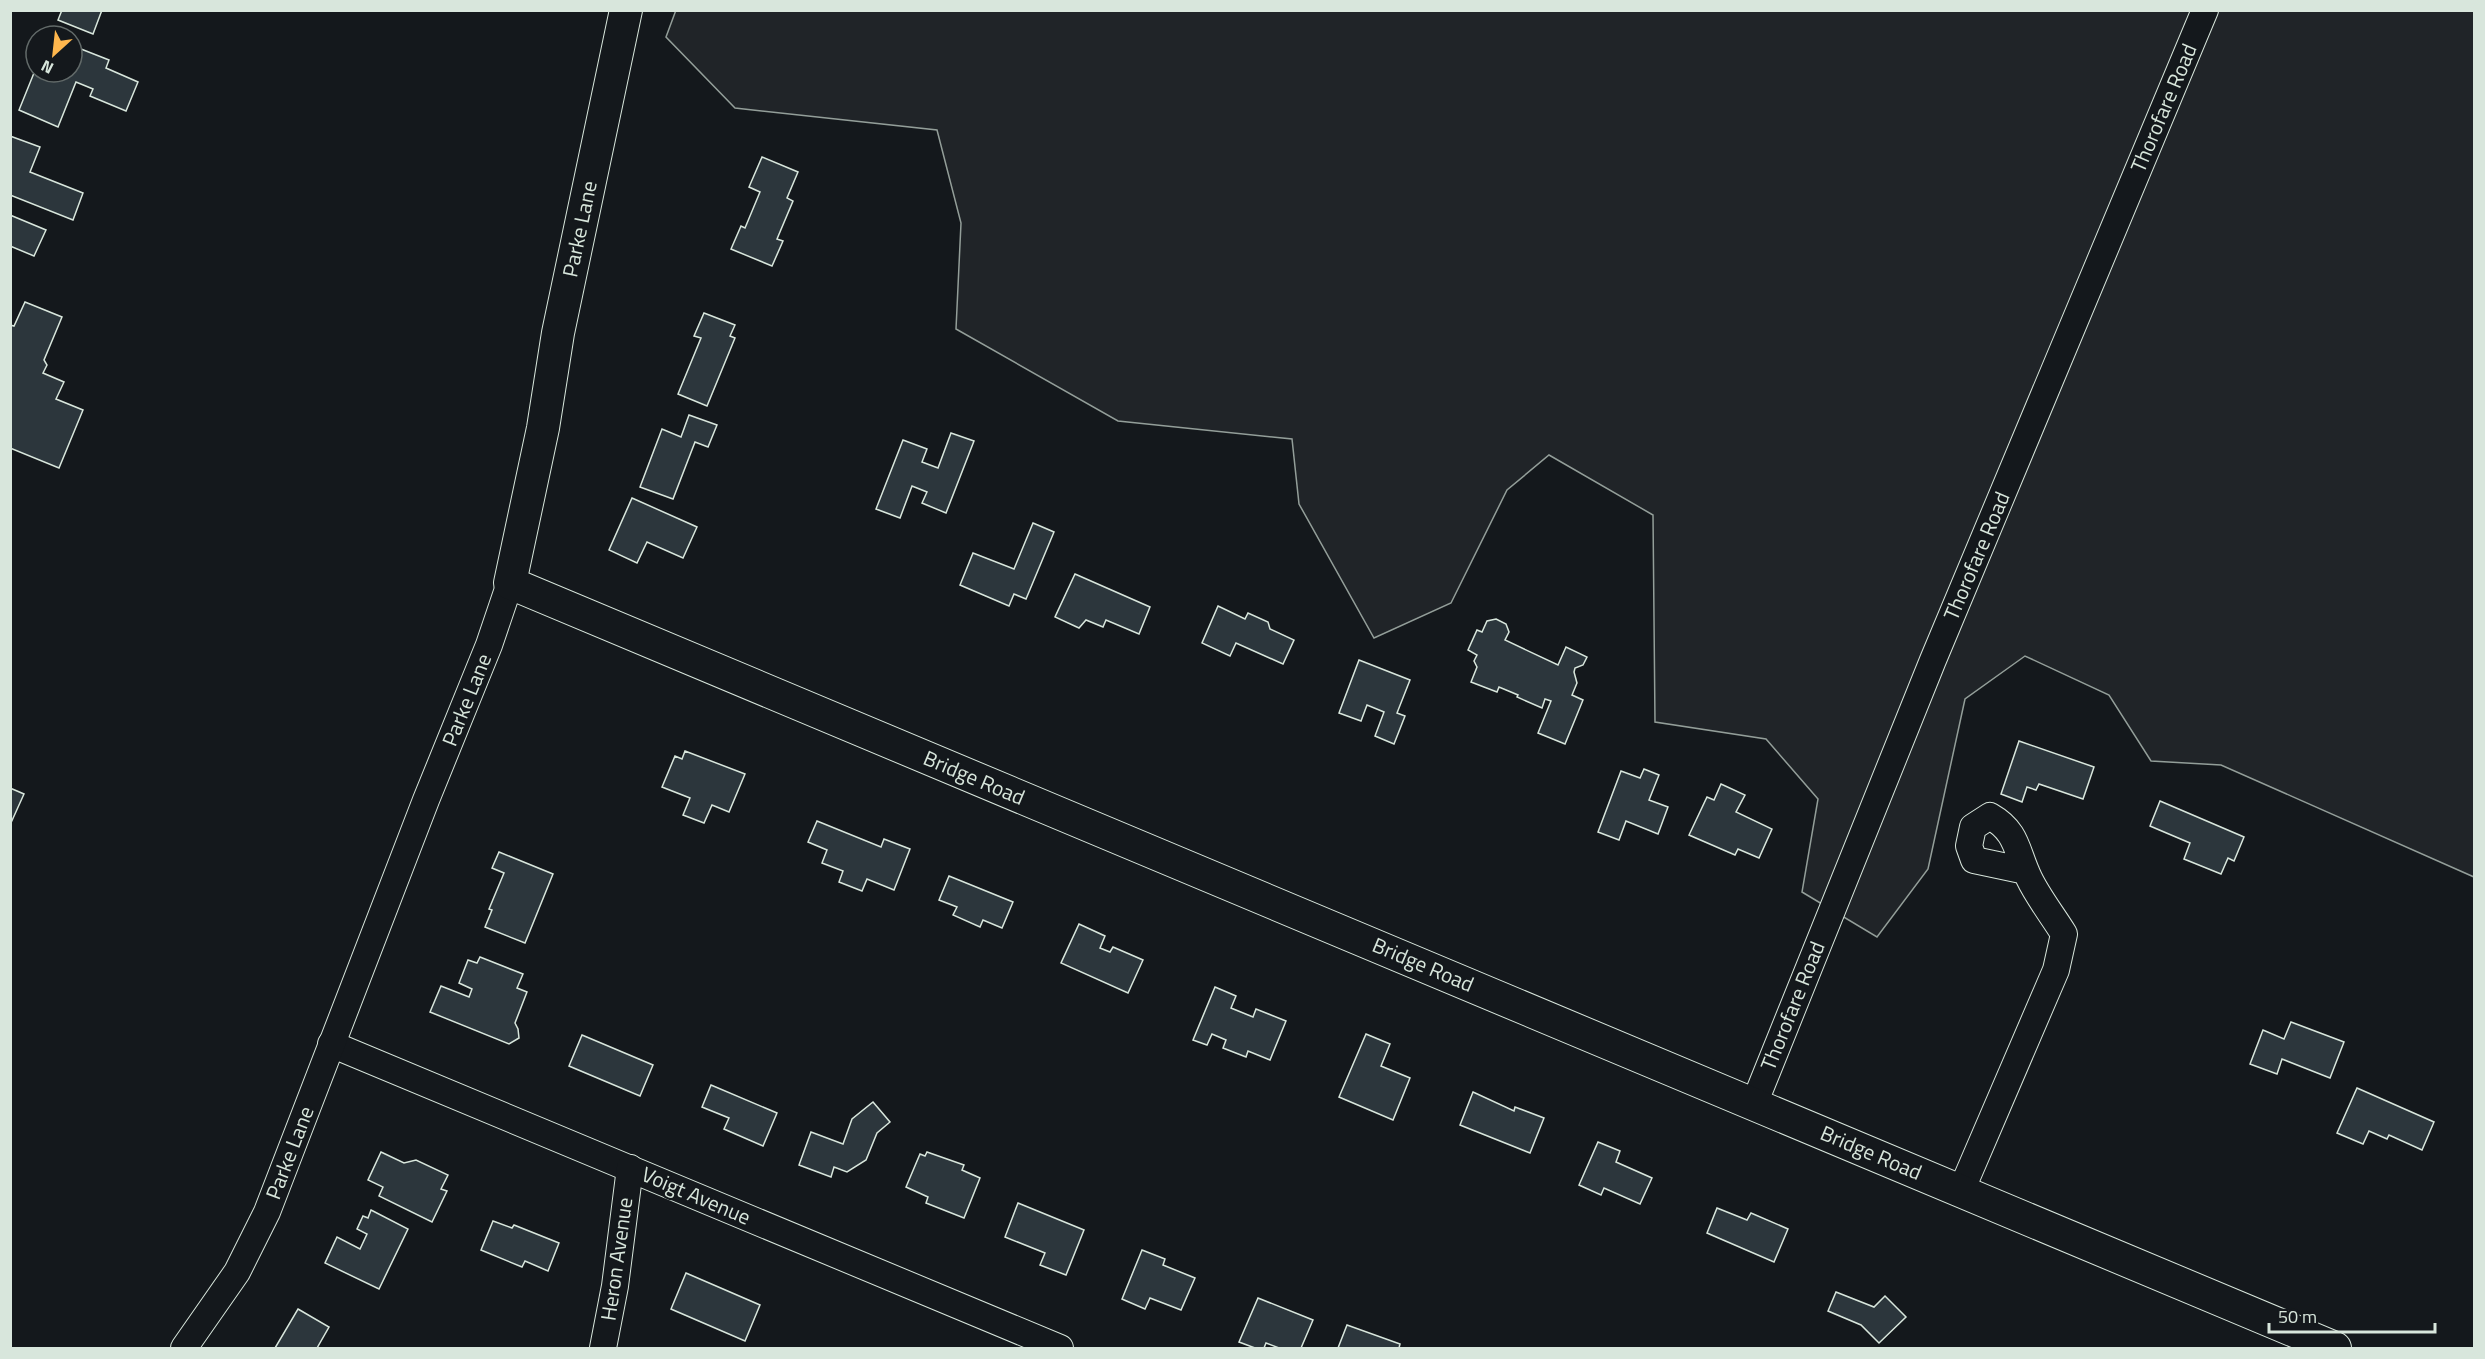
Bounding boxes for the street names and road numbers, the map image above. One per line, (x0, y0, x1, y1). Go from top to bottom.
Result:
street label: Thorofare Road (2122, 38, 2205, 177)
street label: Parke Lane (553, 178, 605, 280)
street label: Thorofare Road (1935, 486, 2018, 625)
street label: Parke Lane (433, 648, 499, 751)
street label: Bridge Road (919, 741, 1030, 813)
street label: Bridge Road (1368, 928, 1479, 1000)
street label: Thorofare Road (1752, 936, 1833, 1075)
street label: Parke Lane (257, 1101, 321, 1204)
street label: Bridge Road (1816, 1116, 1927, 1188)
street label: Voigt Avenue (637, 1158, 756, 1232)
street label: Heron Avenue (592, 1195, 641, 1323)

